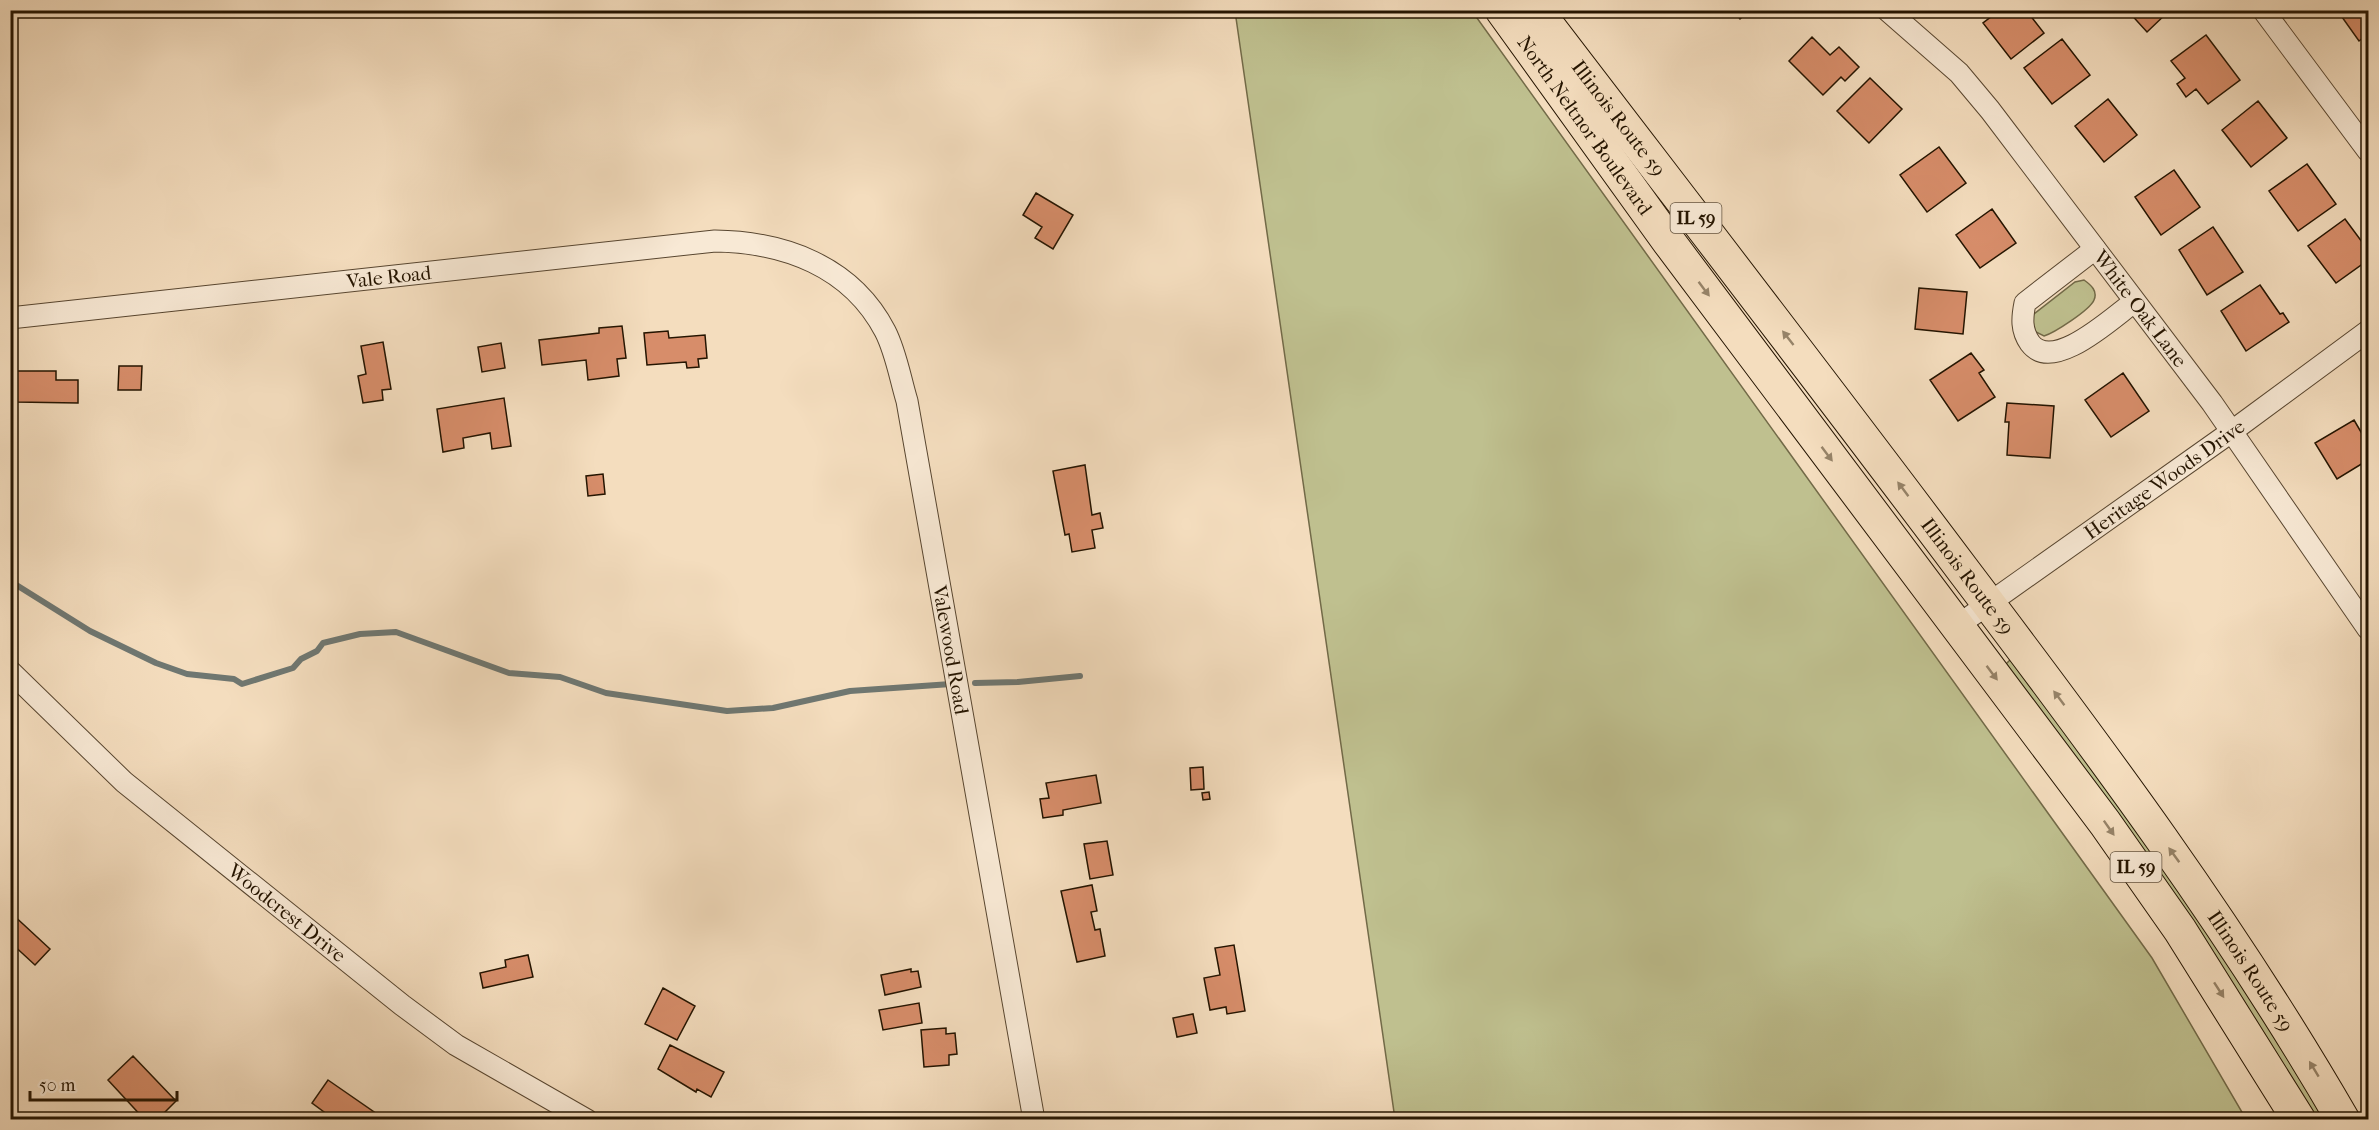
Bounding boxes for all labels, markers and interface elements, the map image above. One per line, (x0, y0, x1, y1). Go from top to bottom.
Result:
street label: North Neltnor Boulevard (1513, 31, 1658, 220)
street label: Illinois Route 59 (1567, 56, 1670, 181)
road number: IL 59 (1670, 203, 1722, 233)
street label: White Oak Lane (2088, 245, 2192, 372)
street label: Vale Road (344, 260, 433, 293)
one-way arrow (1698, 280, 1710, 296)
one-way arrow (1781, 330, 1794, 346)
street label: Heritage Woods Drive (2080, 414, 2249, 544)
one-way arrow (1821, 446, 1834, 462)
one-way arrow (1897, 482, 1909, 497)
street label: Illinois Route 59 (1916, 513, 2019, 639)
street label: Valewood Road (928, 583, 974, 717)
one-way arrow (1986, 664, 1998, 680)
one-way arrow (2053, 690, 2065, 705)
one-way arrow (2103, 820, 2115, 836)
one-way arrow (2168, 847, 2180, 863)
road number: IL 59 (2110, 852, 2162, 882)
street label: Woodcrest Drive (223, 858, 351, 967)
street label: Illinois Route 59 (2203, 906, 2299, 1036)
one-way arrow (2213, 982, 2224, 998)
one-way arrow (2308, 1061, 2319, 1077)
scale bar (30, 1064, 177, 1102)
text: 50 m (39, 1075, 76, 1096)

